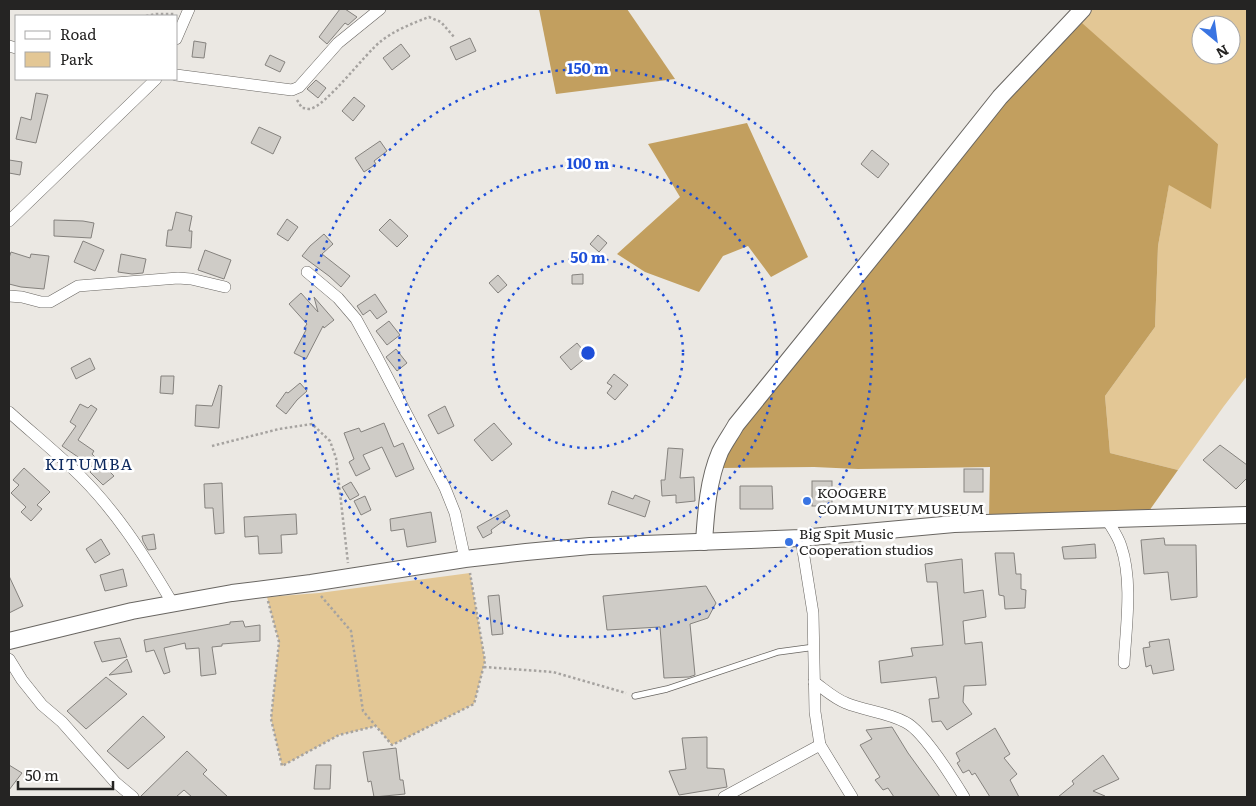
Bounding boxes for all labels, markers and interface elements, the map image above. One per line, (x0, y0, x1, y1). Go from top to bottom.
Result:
legend (15, 15, 178, 80)
north arrow (1191, 15, 1241, 65)
text: Road (60, 22, 96, 45)
text: N (1213, 41, 1233, 64)
text: Park (60, 47, 94, 70)
text: 150 m (567, 56, 609, 79)
text: 100 m (567, 151, 609, 174)
text: 50 m (570, 245, 606, 268)
centre of rings (579, 344, 597, 362)
district label: KITUMBA (45, 451, 133, 475)
place label: KOOGERE COMMUNITY MUSEUM (817, 482, 984, 518)
marker: KOOGERE COMMUNITY MUSEUM (801, 495, 813, 507)
place label: Big Spit Music Cooperation studios (799, 523, 933, 559)
marker: Big Spit Music Cooperation studios (783, 536, 795, 548)
scale bar (18, 758, 112, 790)
text: 50 m (25, 763, 59, 786)

